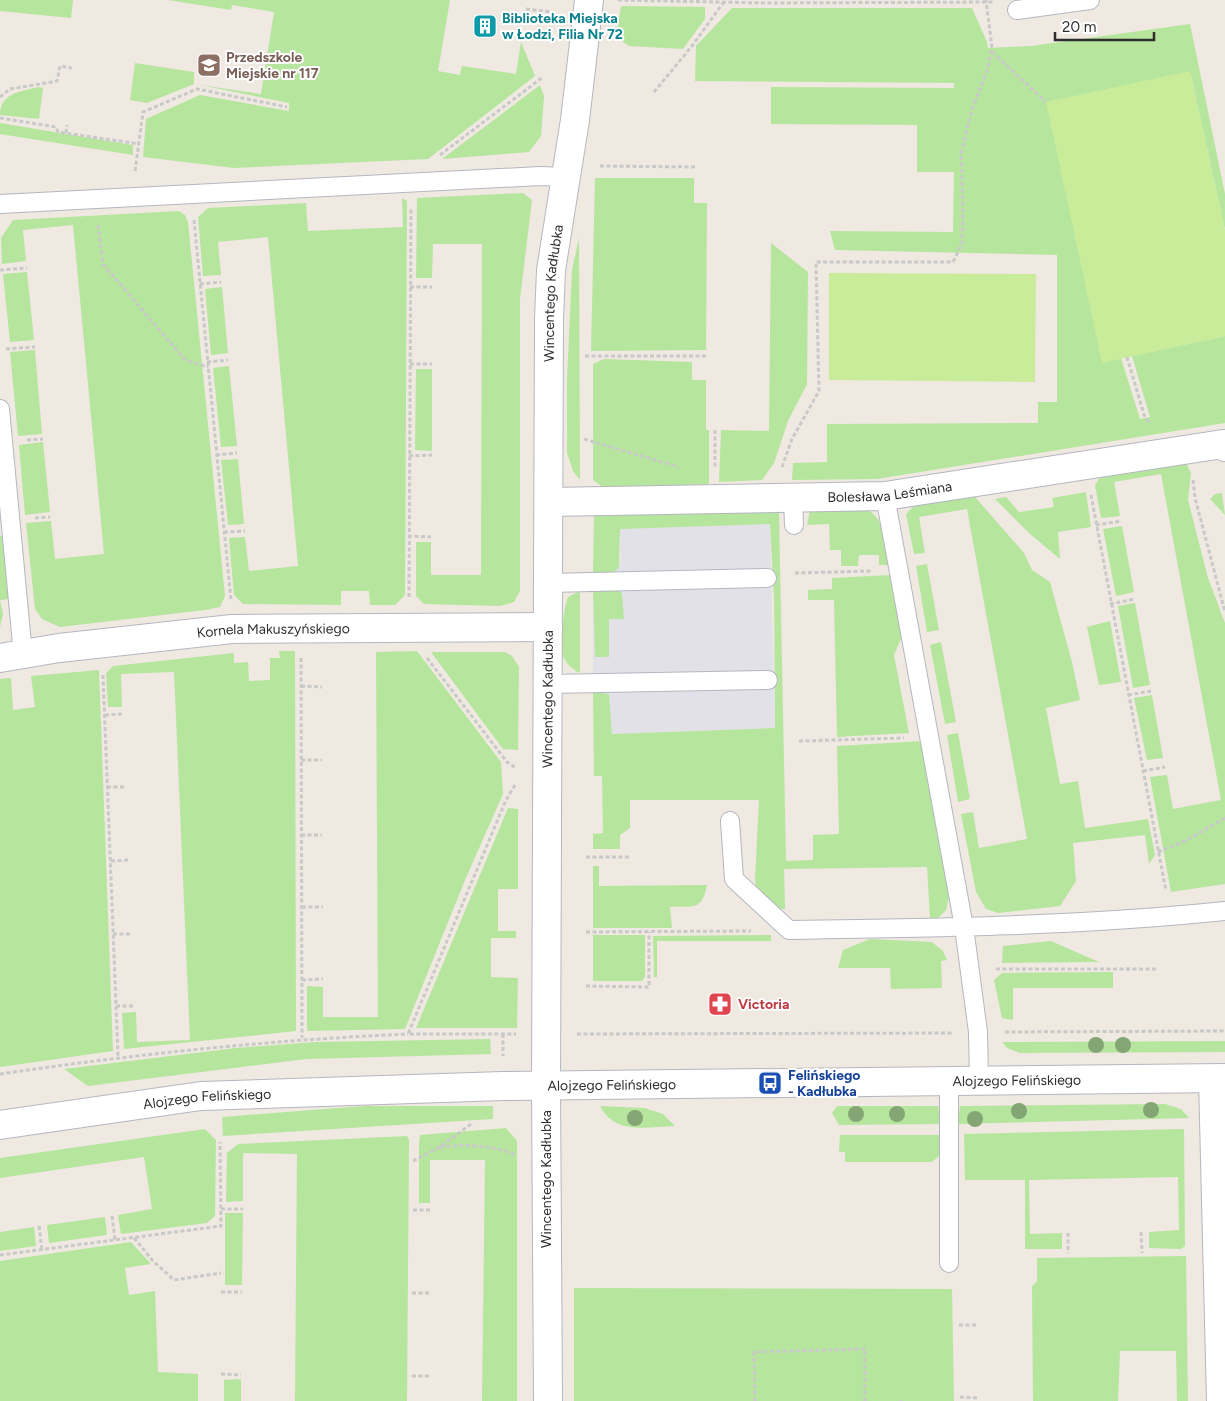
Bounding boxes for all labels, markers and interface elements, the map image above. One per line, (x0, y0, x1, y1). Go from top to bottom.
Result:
place label: Biblioteka Miejska w Łodzi, Filia Nr 72 (502, 10, 623, 43)
scale bar (1055, 10, 1154, 42)
building icon: Biblioteka Miejska w Łodzi, Filia Nr 72 (472, 13, 498, 39)
text: 20 m (1062, 18, 1096, 36)
place label: Przedszkole Miejskie nr 117 (226, 49, 319, 82)
school or university icon: Przedszkole Miejskie nr 117 (196, 52, 222, 78)
street label: Wincentego Kadłubka (540, 223, 567, 362)
street label: Bolesława Leśmiana (827, 477, 953, 506)
street label: Kornela Makuszyńskiego (196, 620, 350, 641)
street label: Wincentego Kadłubka (539, 630, 556, 768)
pharmacy icon: Victoria (707, 991, 733, 1017)
place label: Victoria (738, 996, 790, 1013)
place label: Felińskiego - Kadłubka (788, 1067, 861, 1100)
bus stop icon: Felińskiego - Kadłubka (757, 1070, 783, 1096)
street label: Alojzego Felińskiego (952, 1071, 1081, 1090)
street label: Alojzego Felińskiego (547, 1076, 676, 1094)
street label: Alojzego Felińskiego (142, 1085, 272, 1113)
street label: Wincentego Kadłubka (538, 1110, 555, 1248)

